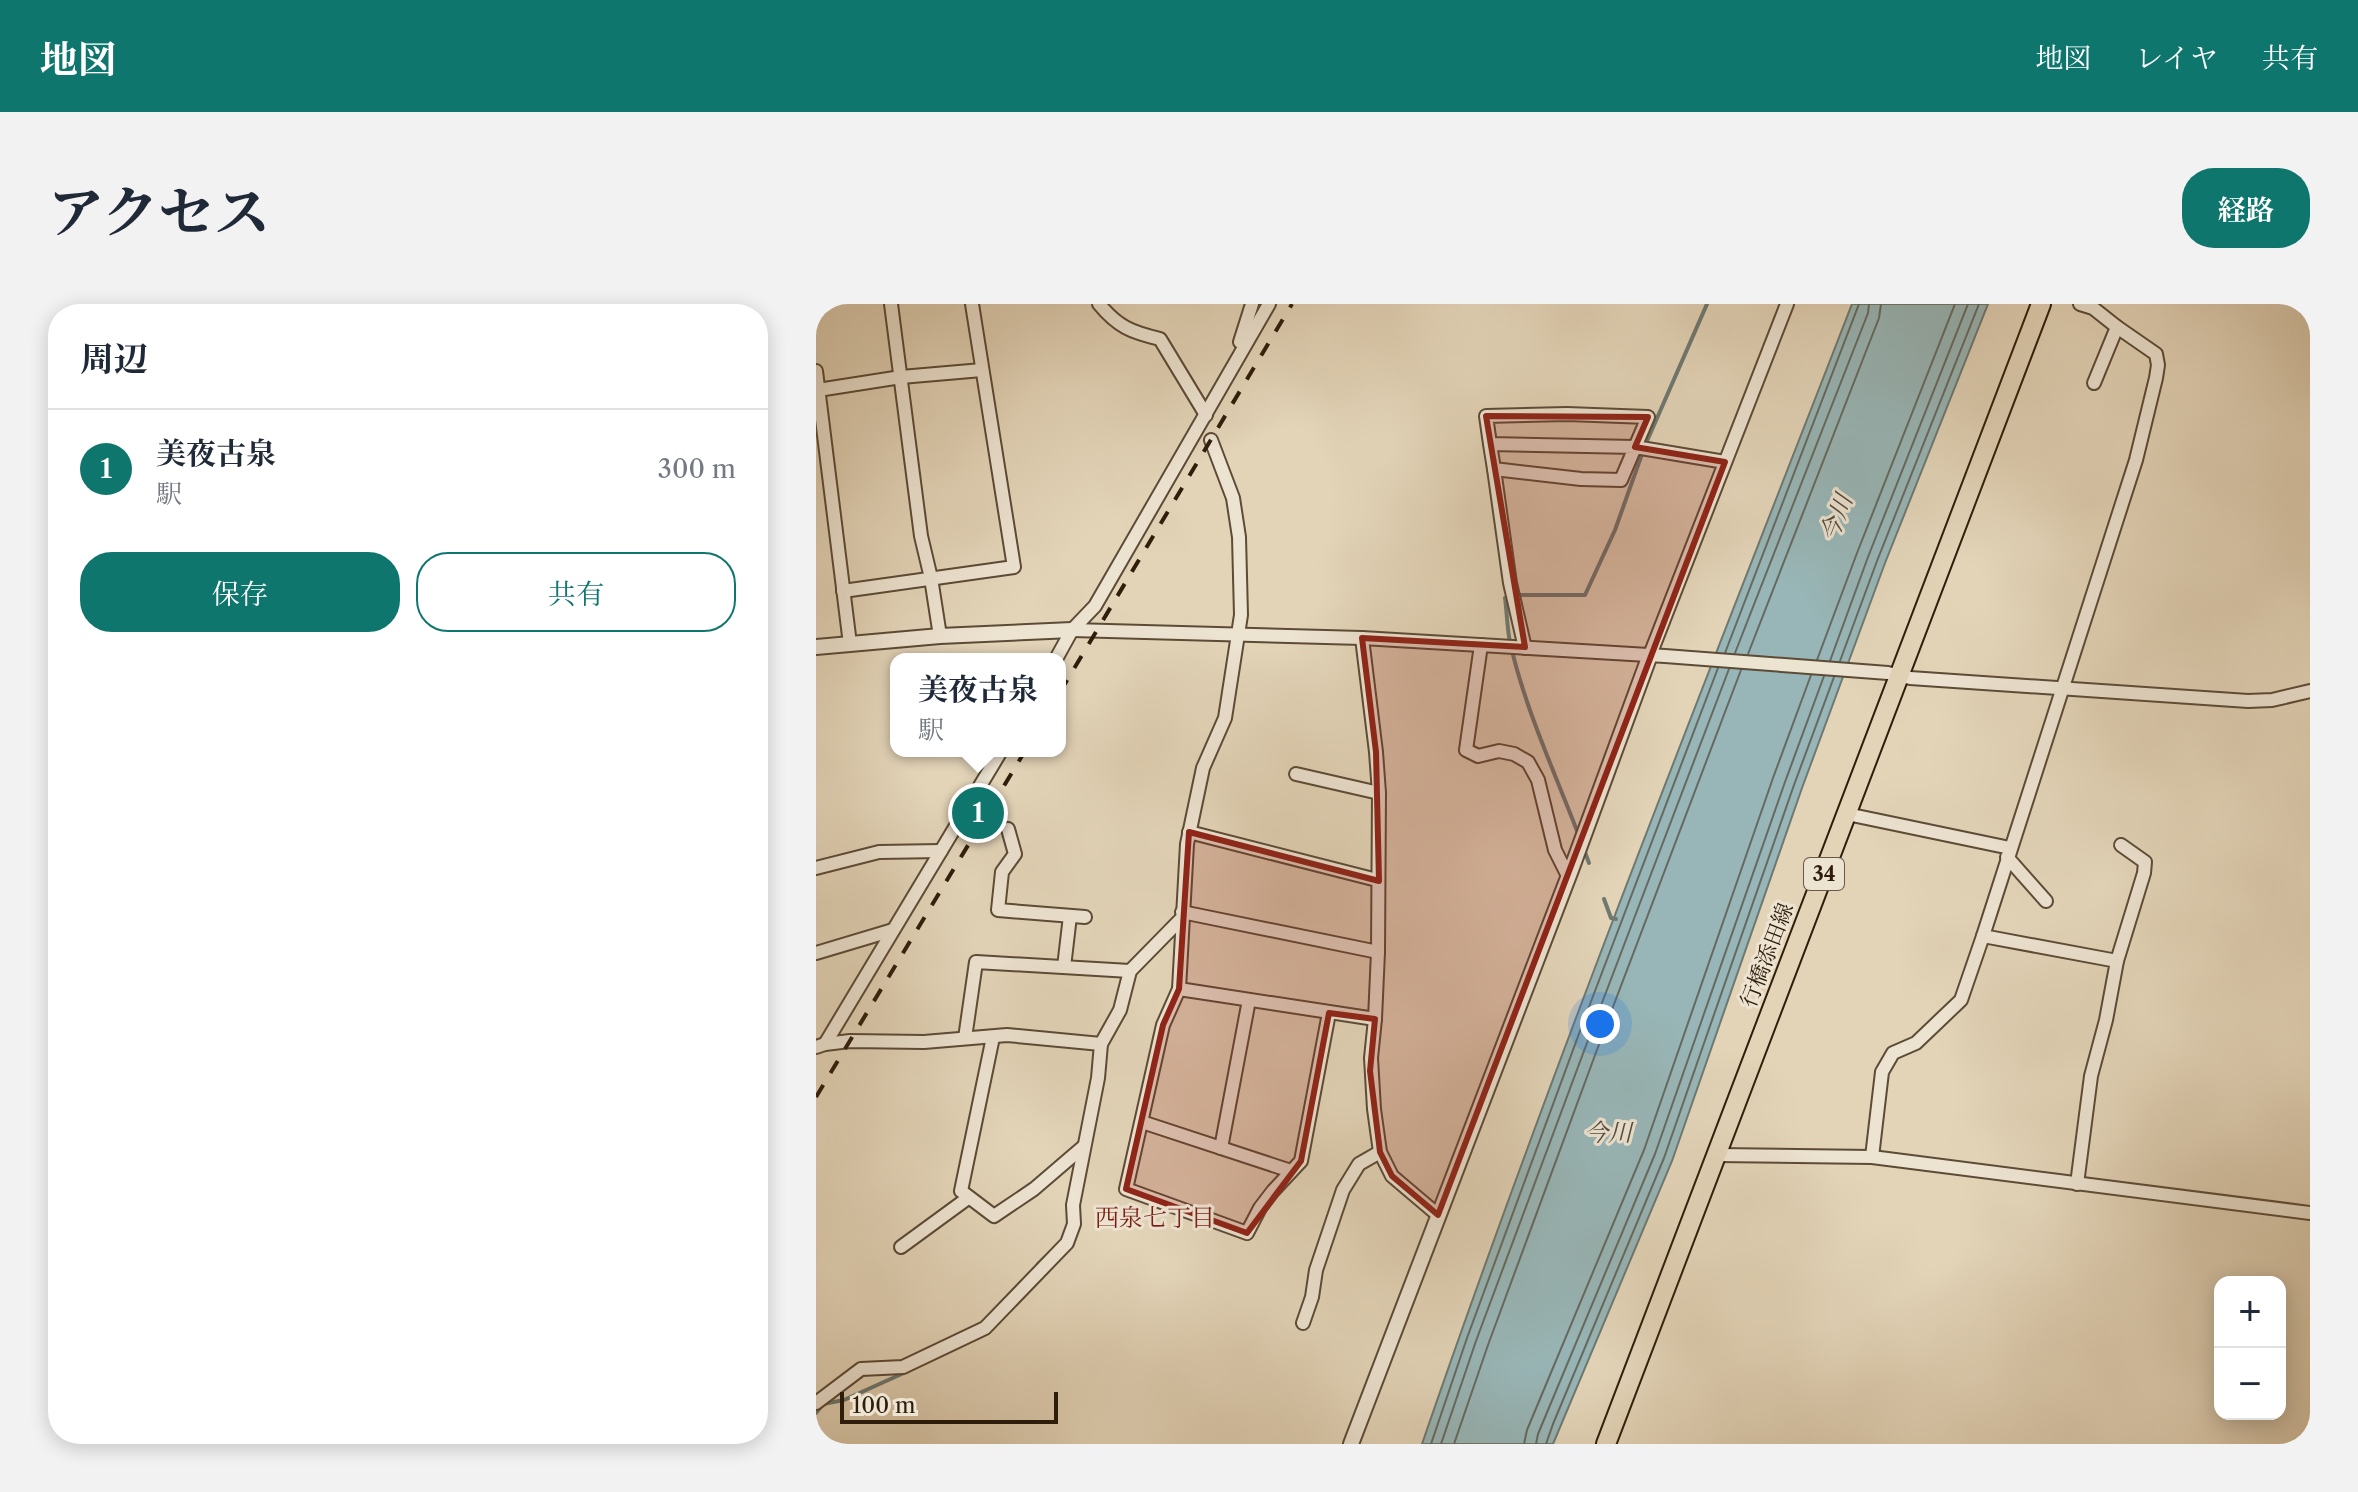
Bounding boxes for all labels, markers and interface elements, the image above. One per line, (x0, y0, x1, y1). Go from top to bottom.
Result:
text: 地図 (40, 36, 116, 83)
text: 地図 (2035, 41, 2091, 75)
text: レイヤ (2135, 41, 2218, 75)
text: 共有 (2262, 41, 2318, 75)
button: 経路 (2182, 168, 2310, 248)
text: アクセス (48, 178, 270, 247)
text: 周辺 (80, 338, 148, 380)
text: 美夜古泉 (156, 435, 276, 472)
text: 1 (100, 453, 112, 485)
text: 300 m (658, 453, 736, 485)
text: 駅 (156, 478, 182, 510)
water label: 今川 (1814, 488, 1859, 546)
button: 保存 (80, 552, 400, 632)
button: 共有 (416, 552, 736, 632)
popup (890, 653, 1066, 757)
text: 美夜古泉 (918, 671, 1038, 708)
text: 駅 (918, 714, 944, 746)
pin: 1 (952, 783, 1004, 843)
road number: 34 (1804, 858, 1844, 890)
street label: 行橋添田線 (1735, 899, 1799, 1011)
your location (1580, 1004, 1620, 1044)
water label: 今川 (1584, 1118, 1635, 1147)
district label: 西泉七丁目 (1095, 1203, 1215, 1232)
map controls (2214, 1276, 2286, 1420)
button: + (2214, 1276, 2286, 1348)
button: − (2214, 1348, 2286, 1420)
scale bar (840, 1388, 1058, 1424)
text: 100 m (852, 1392, 915, 1419)

